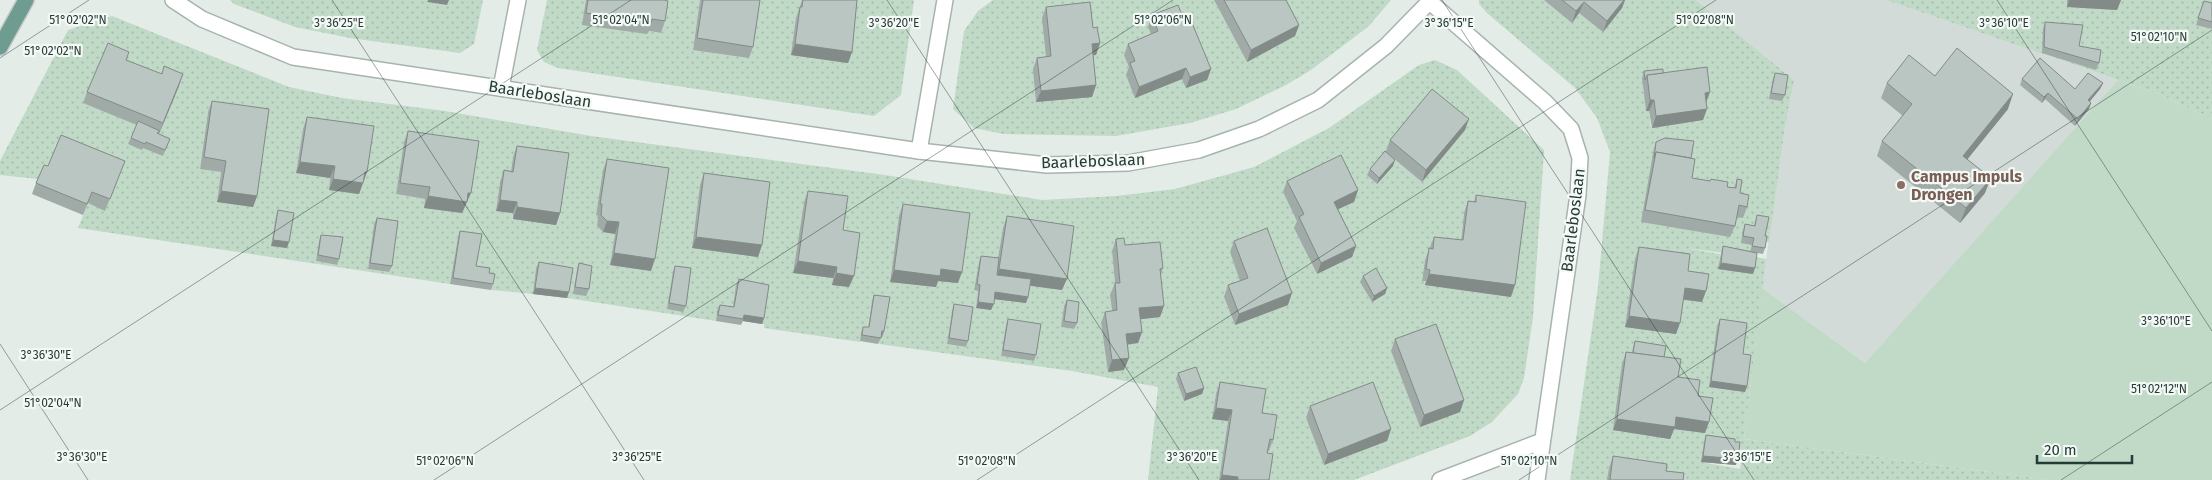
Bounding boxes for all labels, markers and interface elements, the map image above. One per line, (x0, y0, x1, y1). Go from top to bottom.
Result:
text: 51°02'02"N (49, 13, 107, 27)
text: 51°02'04"N (592, 13, 650, 27)
text: 51°02'06"N (1134, 13, 1192, 27)
text: 51°02'08"N (1676, 13, 1734, 27)
text: 3°36'25"E (314, 16, 364, 30)
text: 3°36'20"E (869, 16, 919, 30)
text: 3°36'15"E (1424, 16, 1474, 30)
text: 3°36'10"E (1979, 16, 2029, 30)
text: 51°02'10"N (2131, 30, 2187, 44)
text: 51°02'02"N (24, 44, 82, 58)
street label: Baarleboslaan (487, 76, 593, 112)
street label: Baarleboslaan (1041, 150, 1145, 172)
street label: Baarleboslaan (1557, 167, 1589, 273)
place label: Campus Impuls Drongen (1911, 167, 2022, 204)
marker: Campus Impuls Drongen (1895, 179, 1907, 191)
text: 3°36'10"E (2141, 314, 2191, 328)
text: 3°36'30"E (21, 348, 71, 362)
text: 51°02'12"N (2131, 382, 2187, 396)
text: 51°02'04"N (24, 396, 82, 410)
scale bar (2037, 432, 2132, 464)
text: 20 m (2044, 441, 2077, 459)
text: 3°36'30"E (57, 450, 107, 464)
text: 3°36'25"E (612, 450, 662, 464)
text: 3°36'20"E (1167, 450, 1217, 464)
text: 3°36'15"E (1722, 450, 1772, 464)
text: 51°02'06"N (416, 454, 474, 468)
text: 51°02'08"N (958, 454, 1016, 468)
text: 51°02'10"N (1501, 454, 1557, 468)

